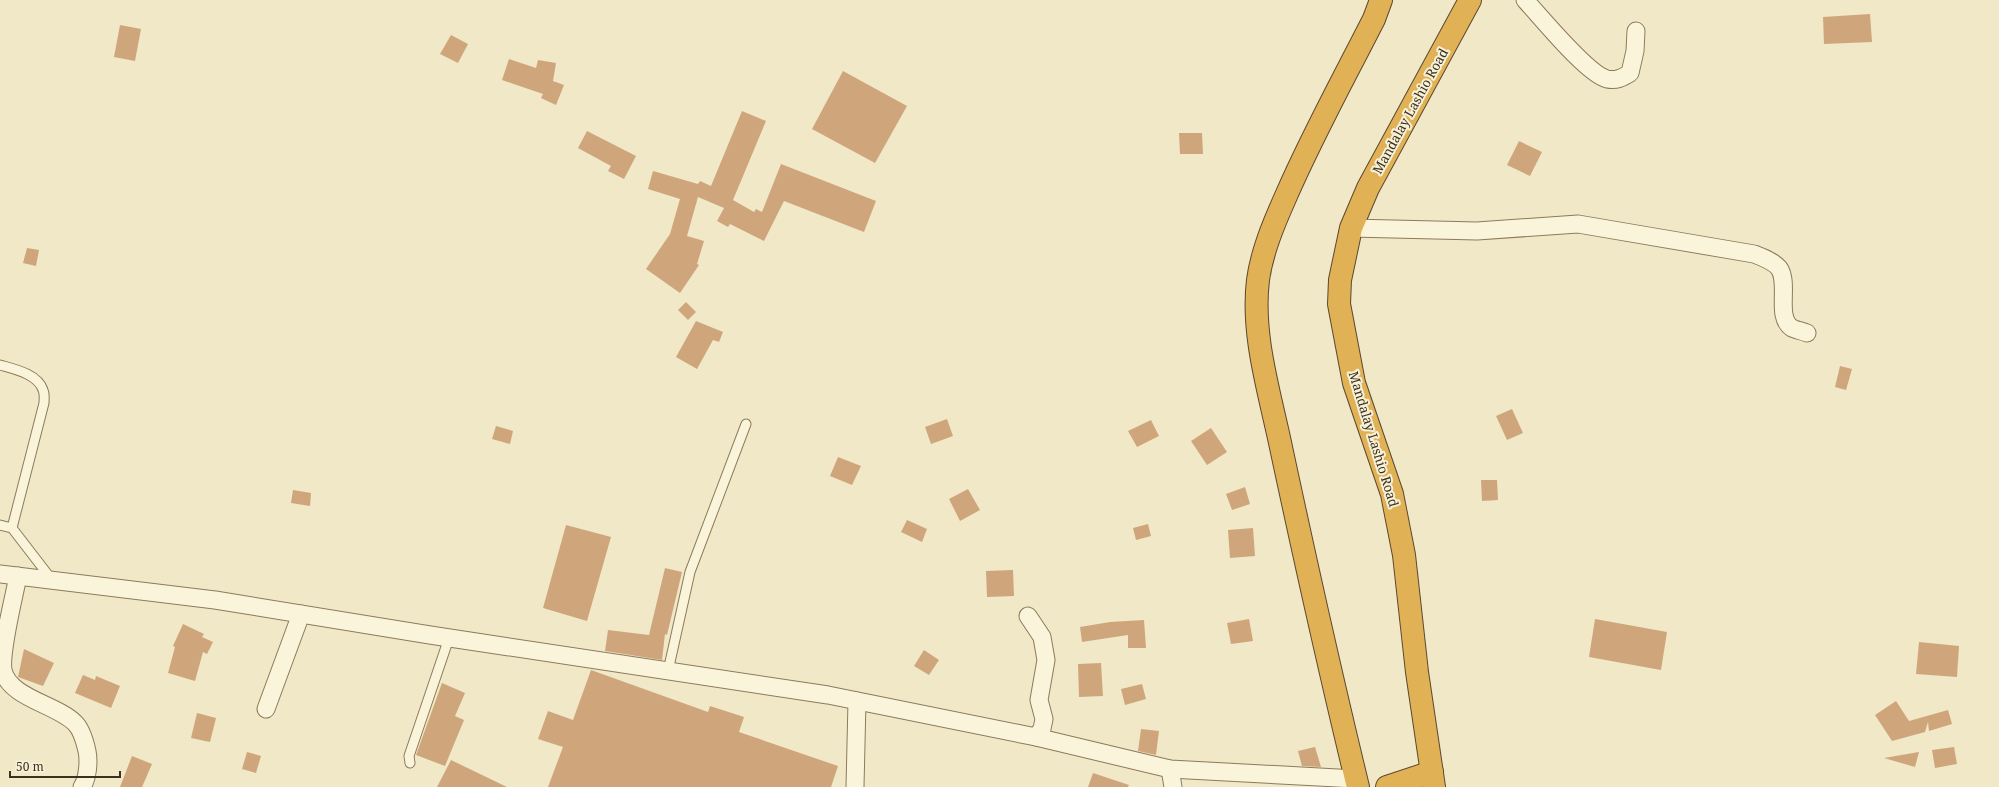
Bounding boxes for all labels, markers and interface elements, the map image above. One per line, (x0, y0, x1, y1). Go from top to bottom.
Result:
street label: Mandalay Lashio Road (1368, 45, 1452, 177)
street label: Mandalay Lashio Road (1345, 369, 1403, 509)
scale bar (10, 753, 120, 779)
text: 50 m (16, 758, 44, 775)

